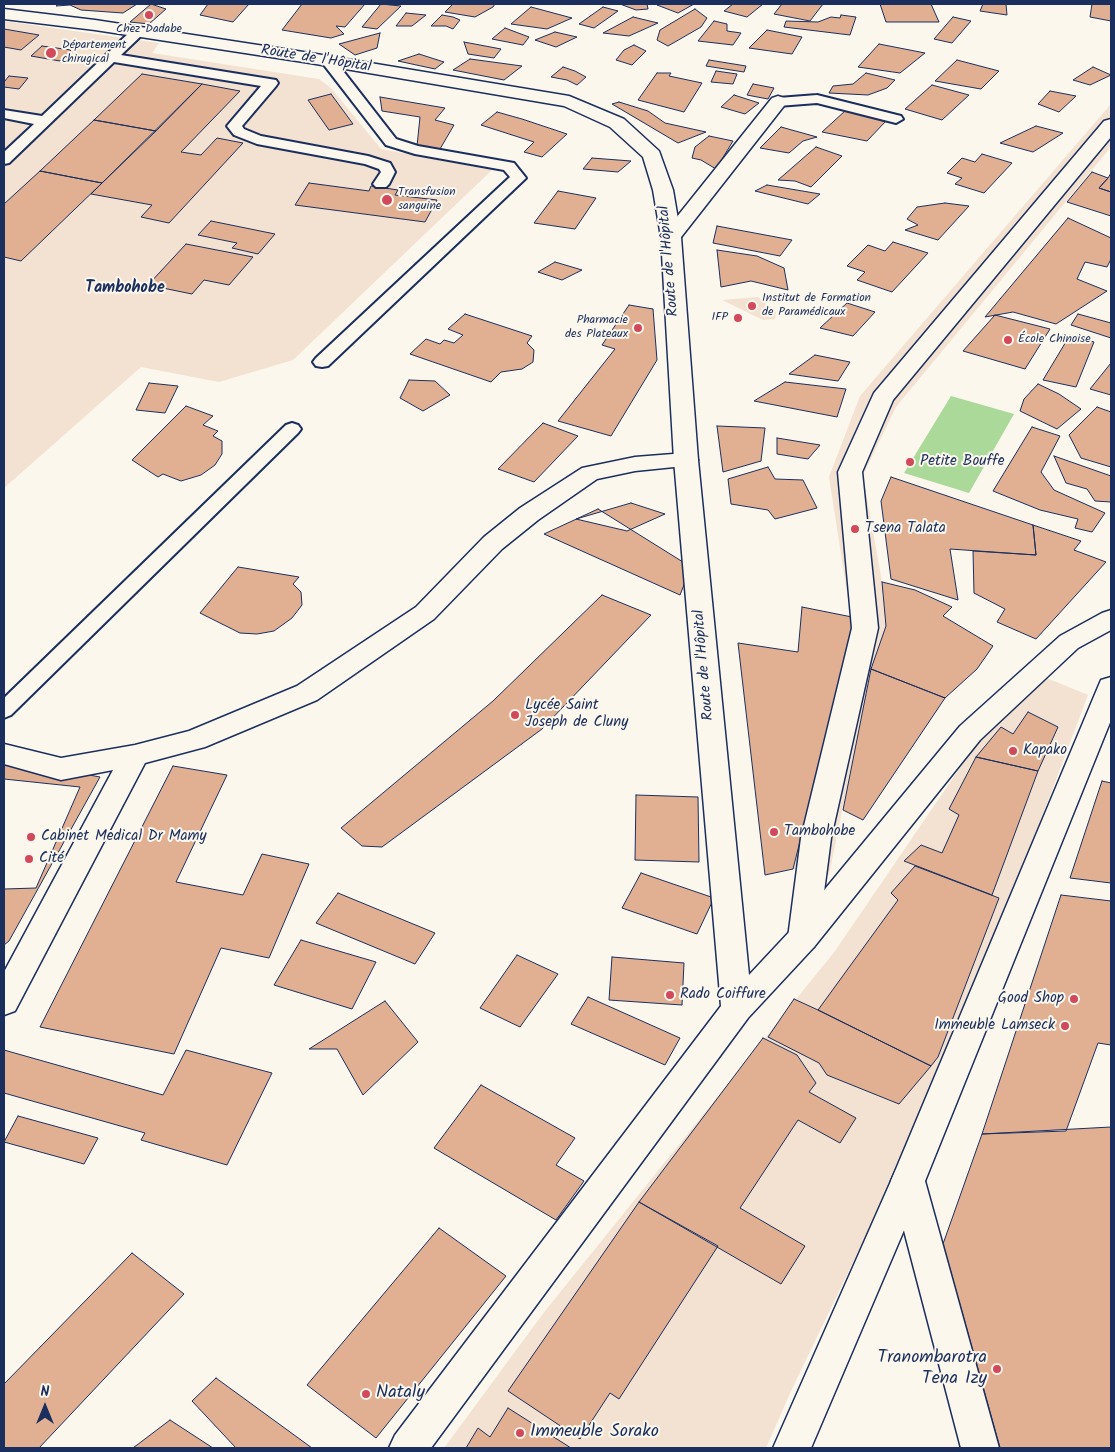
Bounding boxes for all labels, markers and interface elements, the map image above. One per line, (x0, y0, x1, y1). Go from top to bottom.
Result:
marker: Chez Dadabe (143, 9, 155, 21)
place label: Chez Dadabe (116, 23, 182, 37)
place label: Département chirugical (62, 39, 126, 67)
street label: Route de l'Hôpital (260, 42, 372, 78)
marker: Département chirugical (44, 46, 58, 60)
place label: Transfusion sanguine (398, 186, 456, 214)
marker: Transfusion sanguine (380, 193, 394, 207)
street label: Route de l'Hôpital (656, 205, 684, 317)
district label: Tambohobe (85, 279, 165, 299)
place label: Institut de Formation de Paramédicaux (762, 292, 871, 320)
marker: Institut de Formation de Paramédicaux (746, 300, 758, 312)
place label: IFP (711, 311, 728, 325)
marker: IFP (732, 312, 744, 324)
place label: Pharmacie des Plateaux (565, 314, 628, 342)
marker: Pharmacie des Plateaux (632, 322, 644, 334)
place label: École Chinoise (1018, 333, 1091, 347)
marker: École Chinoise (1002, 334, 1014, 346)
place label: Petite Bouffe (920, 453, 1004, 471)
marker: Petite Bouffe (904, 456, 916, 468)
place label: Tsena Talata (865, 520, 946, 538)
marker: Tsena Talata (849, 523, 861, 535)
street label: Route de l'Hôpital (691, 609, 719, 721)
place label: Lycée Saint Joseph de Cluny (525, 697, 628, 732)
marker: Lycée Saint Joseph de Cluny (509, 709, 521, 721)
place label: Kapako (1023, 742, 1067, 760)
marker: Kapako (1007, 745, 1019, 757)
place label: Tambohobe (784, 823, 855, 841)
marker: Tambohobe (768, 826, 780, 838)
place label: Cabinet Medical Dr Mamy (41, 828, 207, 846)
marker: Cabinet Medical Dr Mamy (25, 831, 37, 843)
place label: Cité (39, 850, 64, 868)
marker: Cité (23, 853, 35, 865)
place label: Rado Coiffure (680, 986, 766, 1004)
marker: Rado Coiffure (664, 989, 676, 1001)
place label: Good Shop (998, 990, 1064, 1008)
marker: Good Shop (1068, 993, 1080, 1005)
place label: Immeuble Lamseck (934, 1017, 1055, 1035)
marker: Immeuble Lamseck (1059, 1020, 1071, 1032)
place label: Tranombarotra Tena Izy (878, 1348, 987, 1390)
marker: Tranombarotra Tena Izy (991, 1363, 1003, 1375)
text: N (41, 1381, 49, 1403)
north arrow (20, 1382, 70, 1432)
place label: Nataly (376, 1383, 425, 1405)
marker: Nataly (360, 1388, 372, 1400)
place label: Immeuble Sorako (530, 1422, 659, 1444)
marker: Immeuble Sorako (514, 1427, 526, 1439)

